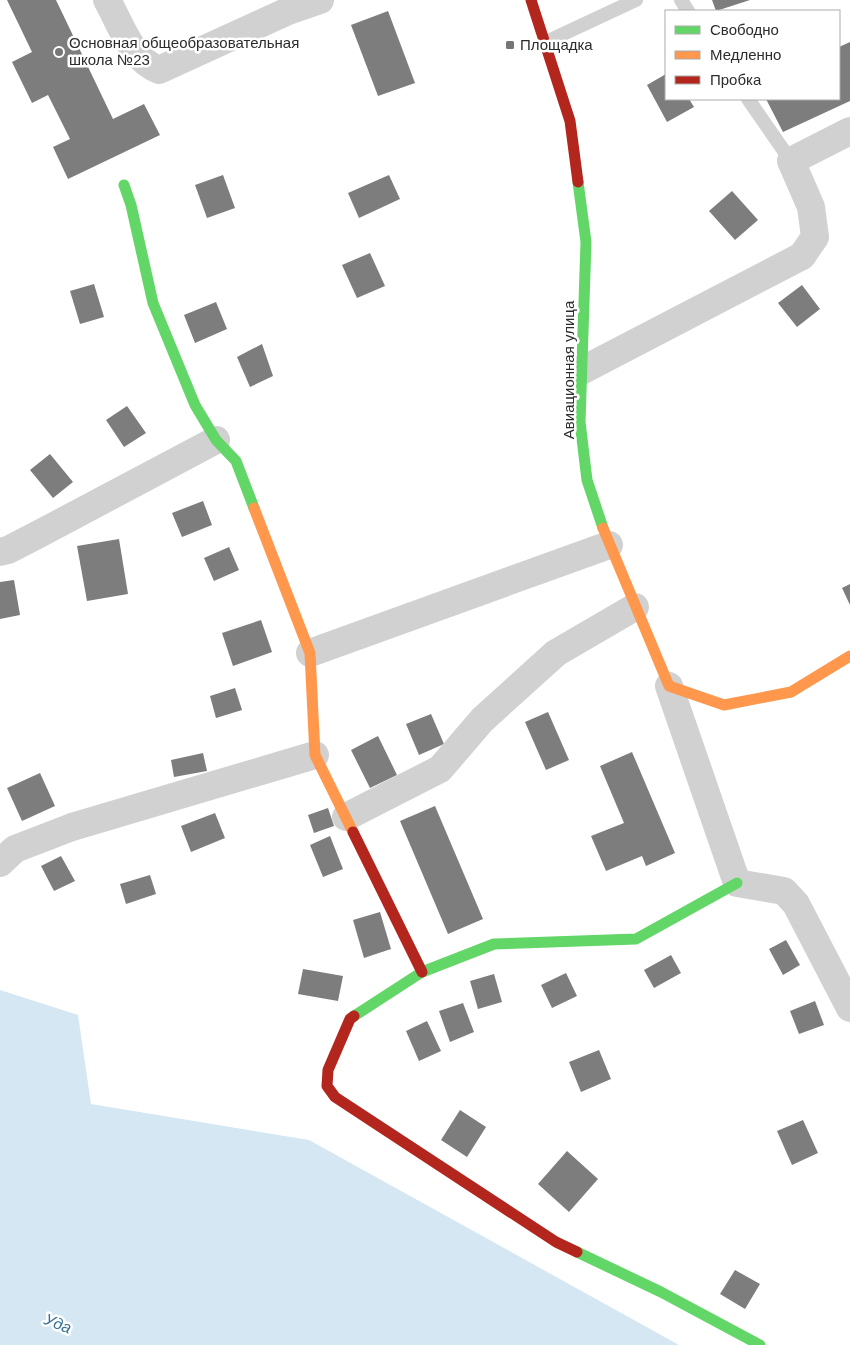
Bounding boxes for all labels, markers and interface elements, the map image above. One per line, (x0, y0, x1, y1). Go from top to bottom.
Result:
legend (665, 10, 840, 100)
text: Свободно (710, 21, 779, 38)
place label: Основная общеобразовательная школа №23 (69, 34, 299, 68)
place label: Площадка (520, 36, 593, 53)
marker: Площадка (504, 39, 516, 51)
marker: Основная общеобразовательная школа №23 (53, 46, 65, 58)
text: Медленно (710, 46, 781, 63)
text: Пробка (710, 71, 762, 88)
street label: Авиационная улица (560, 300, 577, 439)
water label: Уда (41, 1310, 74, 1336)

